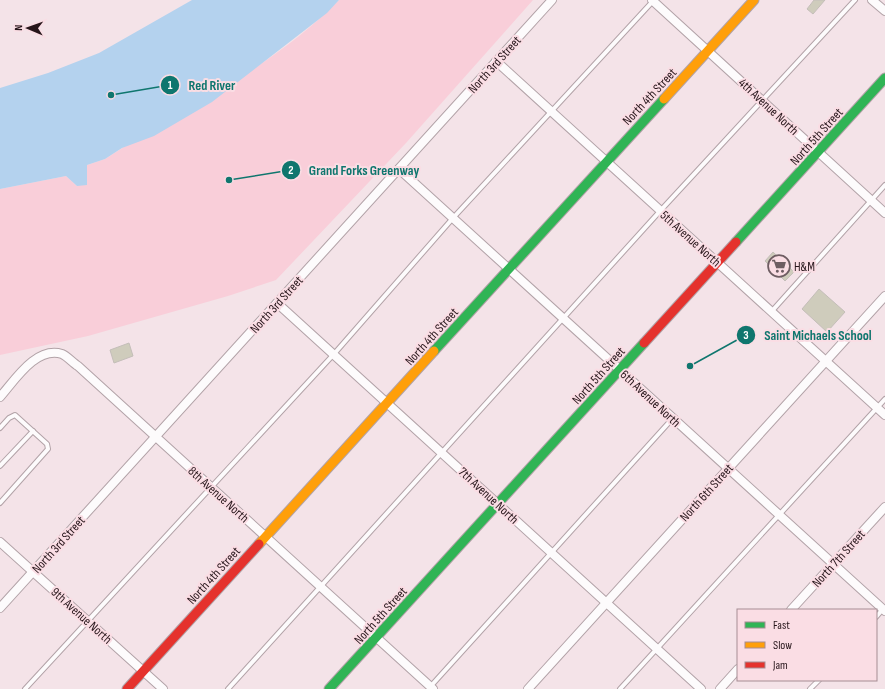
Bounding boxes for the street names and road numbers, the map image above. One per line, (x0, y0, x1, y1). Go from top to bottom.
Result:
street label: North 3rd Street (465, 33, 525, 97)
street label: North 4th Street (619, 65, 680, 128)
street label: 4th Avenue North (735, 75, 802, 139)
street label: North 5th Street (787, 105, 847, 169)
street label: 5th Avenue North (657, 207, 724, 270)
street label: North 3rd Street (247, 273, 307, 337)
street label: North 4th Street (402, 305, 462, 369)
street label: North 5th Street (569, 344, 629, 408)
street label: 6th Avenue North (617, 367, 684, 431)
street label: North 6th Street (677, 460, 737, 525)
street label: 8th Avenue North (185, 463, 252, 526)
street label: 7th Avenue North (455, 464, 522, 528)
street label: North 3rd Street (29, 513, 89, 577)
street label: North 7th Street (809, 527, 869, 591)
street label: North 4th Street (184, 544, 244, 608)
street label: 9th Avenue North (47, 584, 115, 647)
street label: North 5th Street (351, 584, 411, 648)

